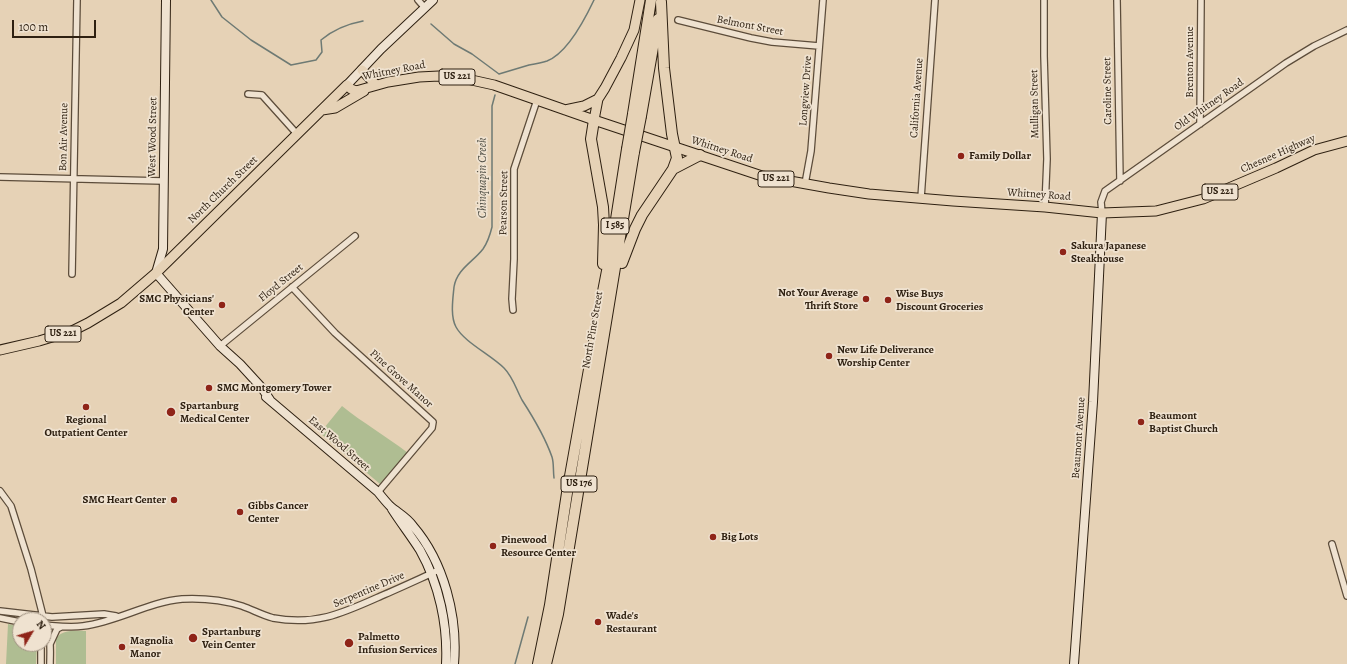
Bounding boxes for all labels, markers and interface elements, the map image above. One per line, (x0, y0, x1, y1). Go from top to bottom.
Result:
scale bar (14, 12, 98, 38)
street label: Belmont Street (716, 13, 784, 39)
text: 100 m (19, 19, 48, 35)
street label: Brenton Avenue (1183, 26, 1197, 98)
street label: Longview Drive (797, 56, 815, 126)
street label: Caroline Street (1101, 57, 1115, 125)
street label: Whitney Road (361, 58, 427, 84)
street label: California Avenue (908, 58, 926, 138)
road number: US 221 (439, 69, 475, 85)
street label: Mulligan Street (1028, 69, 1042, 139)
street label: Old Whitney Road (1172, 76, 1246, 134)
street label: West Wood Street (146, 97, 160, 177)
street label: Bon Air Avenue (57, 103, 71, 171)
street label: Chesnee Highway (1239, 132, 1317, 176)
street label: Whitney Road (690, 134, 754, 166)
water label: Chinquapin Creek (476, 138, 490, 218)
place label: Family Dollar (969, 149, 1031, 163)
marker: Family Dollar (956, 151, 966, 161)
street label: North Church Street (185, 153, 261, 227)
street label: Pearson Street (497, 170, 511, 236)
road number: US 221 (758, 171, 794, 187)
road number: US 221 (1202, 184, 1238, 200)
street label: Whitney Road (1007, 186, 1071, 204)
road number: I 585 (601, 218, 629, 234)
place label: Sakura Japanese Steakhouse (1071, 239, 1146, 265)
marker: Sakura Japanese Steakhouse (1058, 247, 1068, 257)
street label: Floyd Street (256, 261, 306, 305)
place label: Not Your Average Thrift Store (778, 286, 858, 312)
place label: Wise Buys Discount Groceries (896, 287, 983, 313)
street label: North Pine Street (580, 290, 606, 370)
place label: SMC Physicians' Center (139, 292, 214, 318)
marker: Not Your Average Thrift Store (861, 294, 871, 304)
marker: Wise Buys Discount Groceries (883, 295, 893, 305)
marker: SMC Physicians' Center (217, 300, 227, 310)
road number: US 221 (45, 326, 81, 342)
place label: New Life Deliverance Worship Center (837, 343, 934, 369)
street label: Pine Grove Manor (367, 347, 435, 411)
marker: New Life Deliverance Worship Center (824, 351, 834, 361)
place label: SMC Montgomery Tower (217, 381, 331, 395)
marker: SMC Montgomery Tower (204, 383, 214, 393)
street label: Beaumont Avenue (1070, 397, 1088, 479)
place label: Spartanburg Medical Center (180, 399, 249, 425)
marker: Regional Outpatient Center (81, 402, 91, 412)
marker: Spartanburg Medical Center (165, 406, 177, 418)
place label: Beaumont Baptist Church (1149, 409, 1218, 435)
place label: Regional Outpatient Center (44, 413, 128, 439)
street label: East Wood Street (306, 414, 372, 474)
marker: Beaumont Baptist Church (1136, 417, 1146, 427)
road number: US 176 (561, 476, 597, 492)
place label: SMC Heart Center (83, 493, 166, 507)
marker: SMC Heart Center (169, 495, 179, 505)
place label: Gibbs Cancer Center (248, 499, 308, 525)
marker: Gibbs Cancer Center (235, 507, 245, 517)
place label: Big Lots (721, 530, 758, 544)
marker: Big Lots (708, 532, 718, 542)
place label: Pinewood Resource Center (501, 533, 576, 559)
marker: Pinewood Resource Center (488, 541, 498, 551)
street label: Serpentine Drive (331, 569, 407, 611)
place label: Wade's Restaurant (606, 609, 657, 635)
north arrow (12, 612, 52, 652)
text: N (33, 617, 49, 633)
marker: Wade's Restaurant (593, 617, 603, 627)
place label: Spartanburg Vein Center (202, 625, 261, 651)
place label: Palmetto Infusion Services (358, 630, 437, 656)
marker: Spartanburg Vein Center (187, 632, 199, 644)
place label: Magnolia Manor (130, 634, 173, 660)
marker: Palmetto Infusion Services (343, 637, 355, 649)
marker: Magnolia Manor (117, 642, 127, 652)

